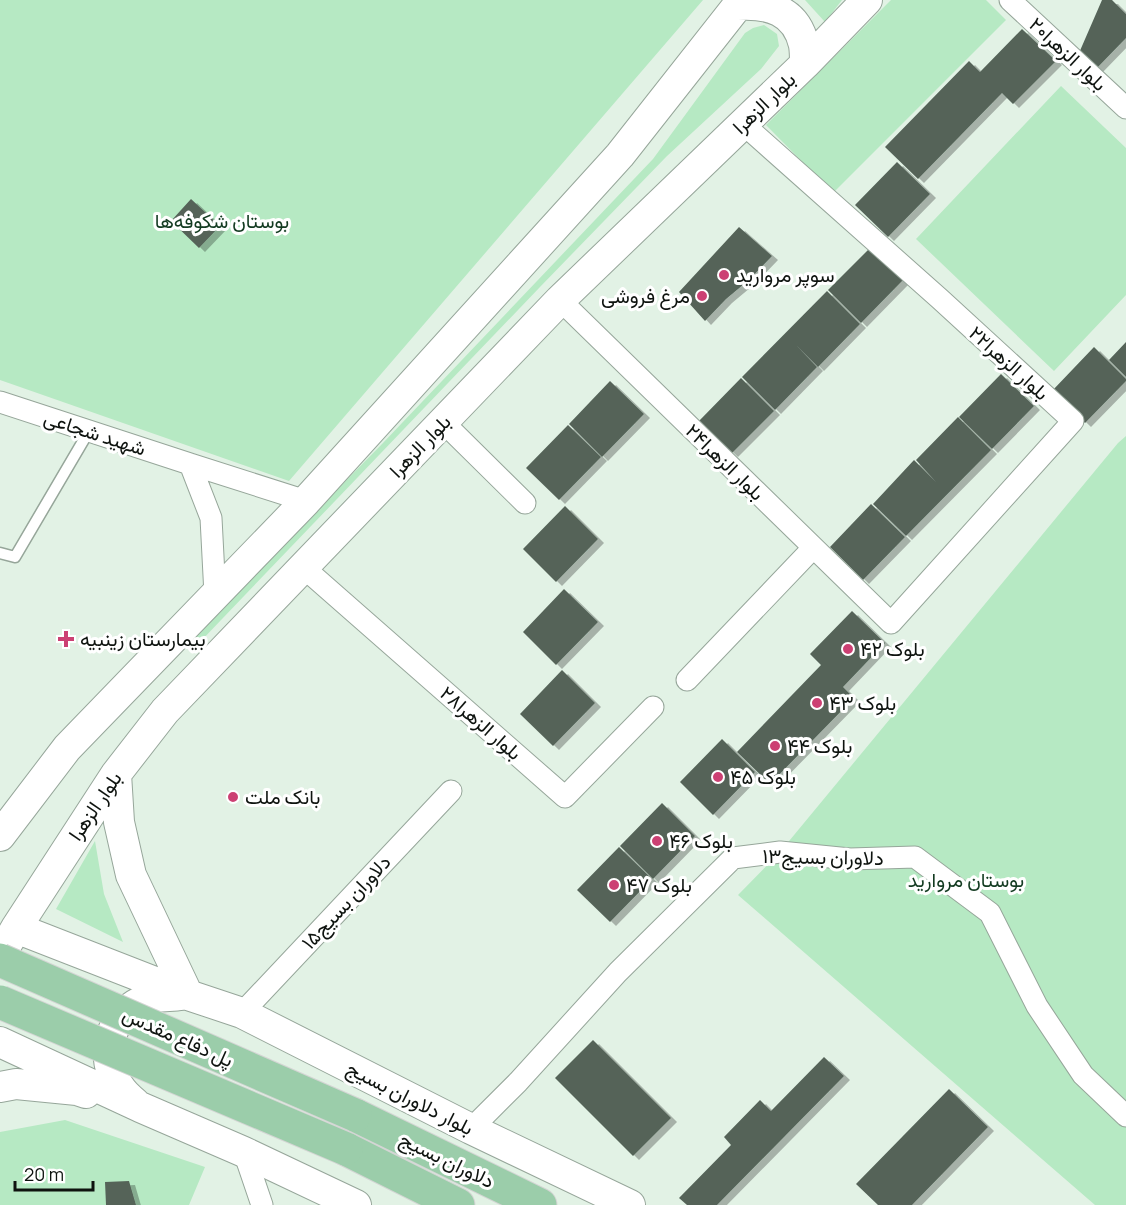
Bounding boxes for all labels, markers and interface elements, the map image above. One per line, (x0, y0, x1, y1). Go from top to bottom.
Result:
street label: بلوار الزهرا۲۰ (1024, 11, 1113, 97)
street label: بلوار الزهرا (726, 66, 801, 139)
park label: بوستان شکوفه‌ها (155, 207, 289, 234)
place label: سوپر مروارید (736, 261, 835, 289)
marker: سوپر مروارید (717, 268, 731, 282)
place label: مرغ فروشی (601, 282, 690, 310)
marker: مرغ فروشی (695, 289, 709, 303)
street label: بلوار الزهرا۲۲ (964, 319, 1055, 406)
street label: شهید شجاعی (41, 403, 150, 462)
street label: بلوار الزهرا (383, 408, 456, 483)
street label: بلوار الزهرا۲۴ (680, 417, 771, 506)
place label: بیمارستان زینبیه (80, 625, 206, 652)
marker: بیمارستان زینبیه (57, 630, 75, 648)
place label: بلوک ۴۲ (860, 635, 925, 662)
marker: بلوک ۴۲ (841, 642, 855, 656)
street label: بلوار الزهرا۲۸ (435, 680, 528, 766)
place label: بلوک ۴۳ (829, 689, 896, 716)
marker: بلوک ۴۳ (810, 696, 824, 710)
place label: بلوک ۴۴ (787, 732, 853, 759)
marker: بلوک ۴۴ (768, 739, 782, 753)
place label: بلوک ۴۵ (730, 763, 796, 790)
street label: بلوار الزهرا (62, 766, 128, 846)
marker: بلوک ۴۵ (711, 770, 725, 784)
place label: بانک ملت (245, 783, 320, 810)
marker: بانک ملت (226, 790, 240, 804)
place label: بلوک ۴۶ (669, 827, 733, 854)
marker: بلوک ۴۶ (650, 834, 664, 848)
street label: دلاوران بسیج۱۳ (762, 842, 884, 872)
street label: دلاوران بسیج۱۵ (295, 849, 397, 955)
park label: بوستان مروارید (908, 866, 1024, 893)
place label: بلوک ۴۷ (626, 871, 692, 898)
marker: بلوک ۴۷ (607, 878, 621, 892)
street label: پل دفاع مقدس (118, 1000, 238, 1074)
street label: بلوار دلاوران بسیج (342, 1054, 478, 1142)
street label: دلاوران بسیج (395, 1125, 499, 1195)
scale bar (15, 1154, 93, 1192)
text: 20 m (24, 1162, 64, 1186)

